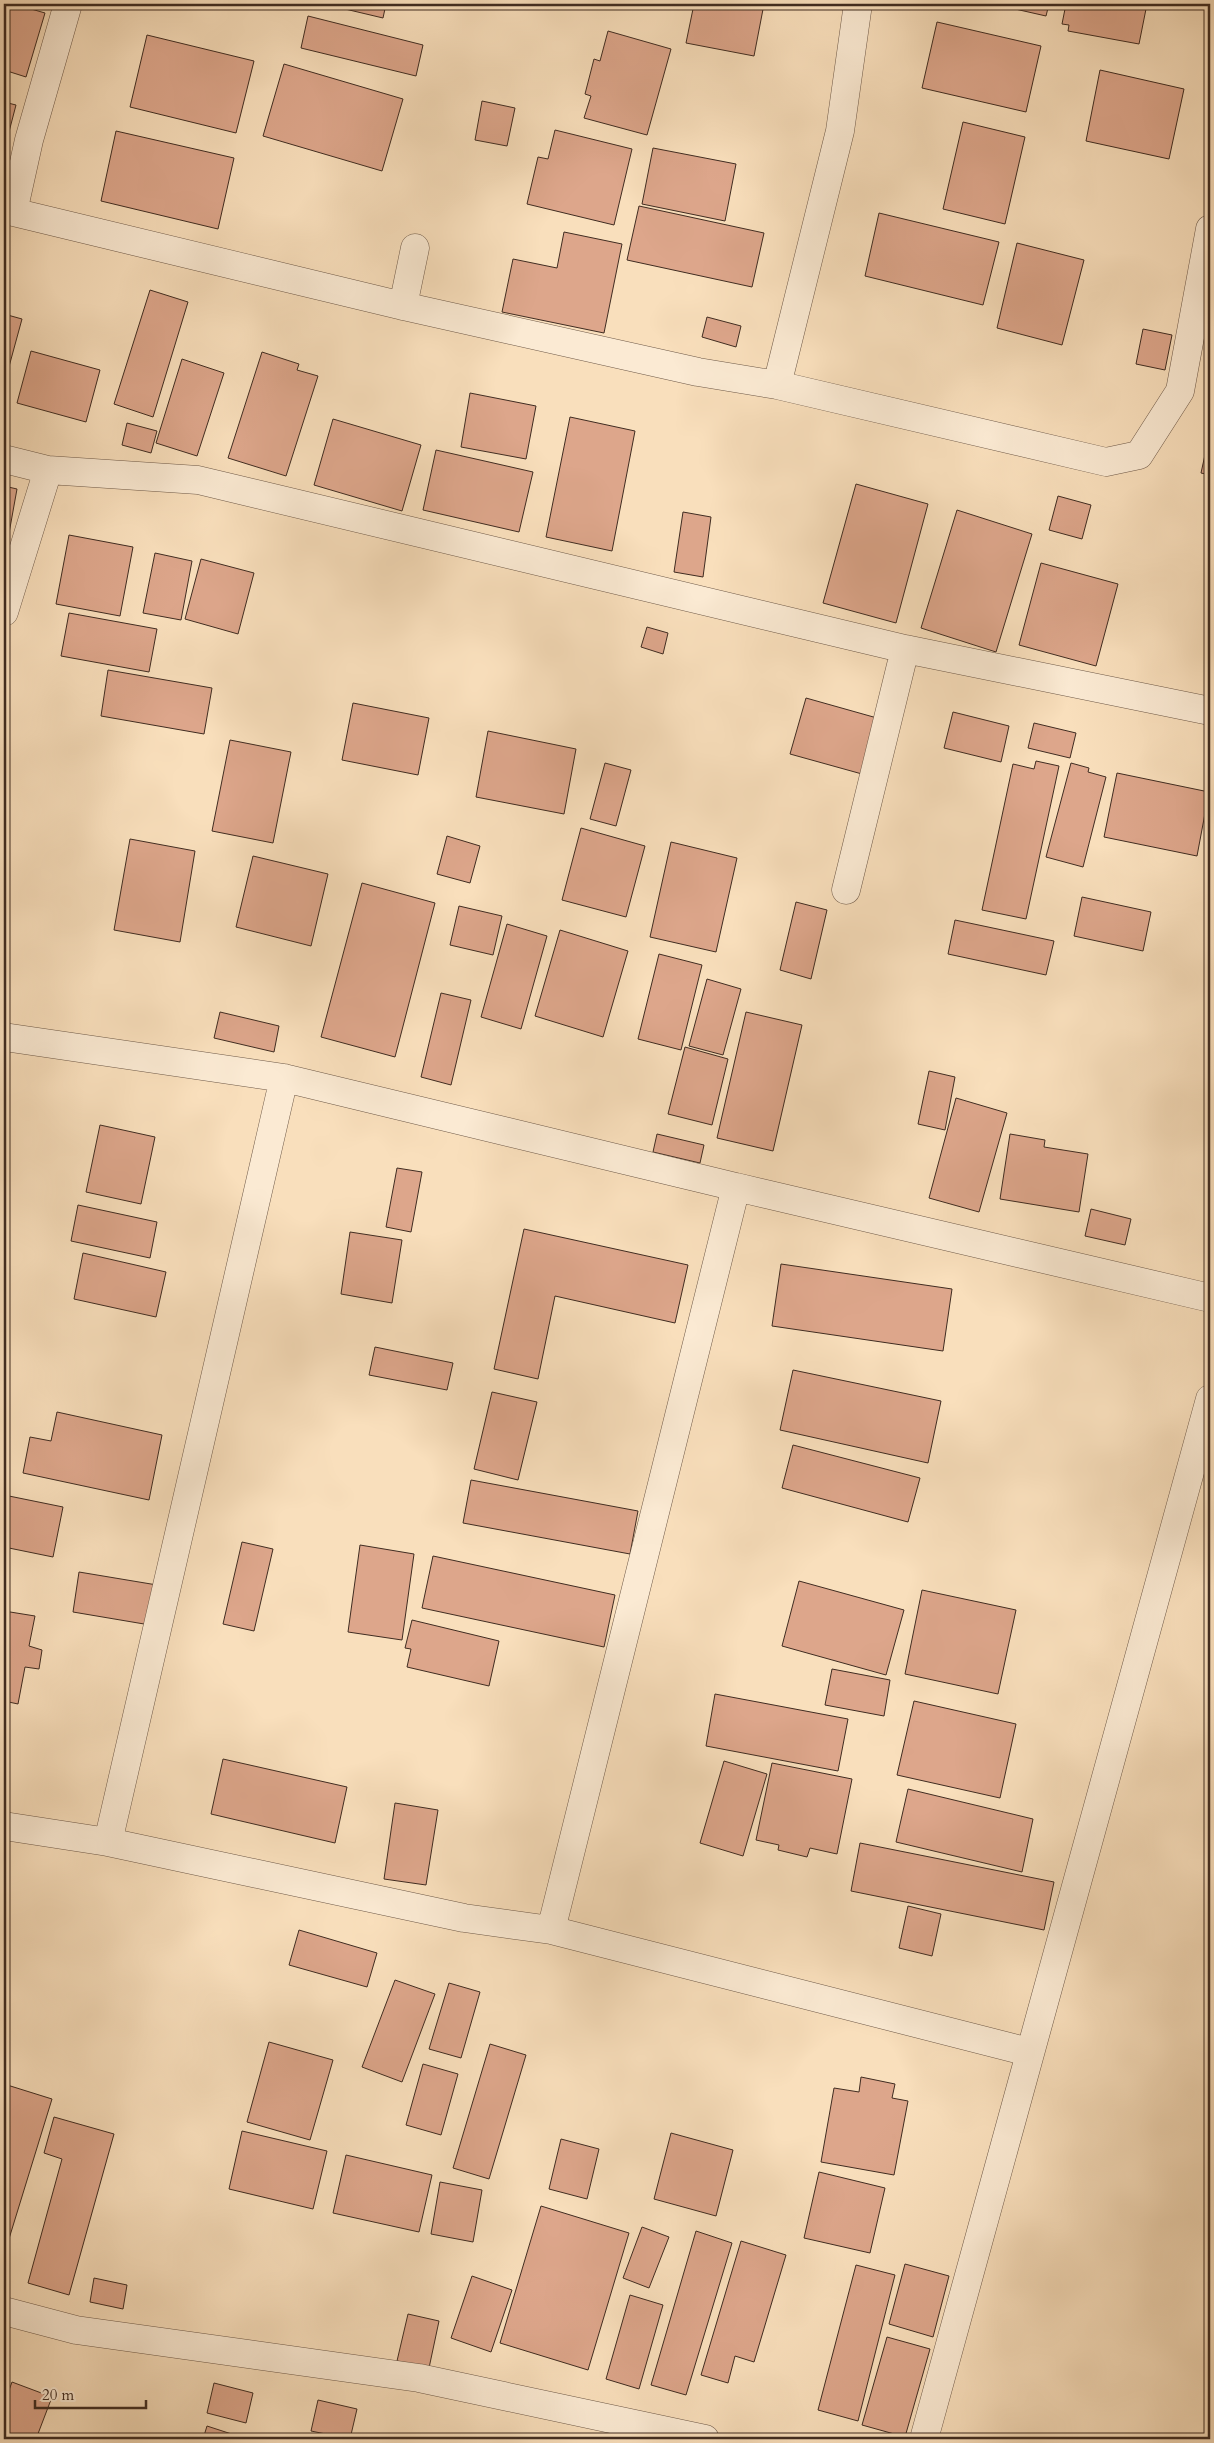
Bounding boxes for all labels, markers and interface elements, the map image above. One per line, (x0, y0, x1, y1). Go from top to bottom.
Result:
scale bar (35, 2378, 146, 2410)
text: 20 m (42, 2385, 74, 2405)

